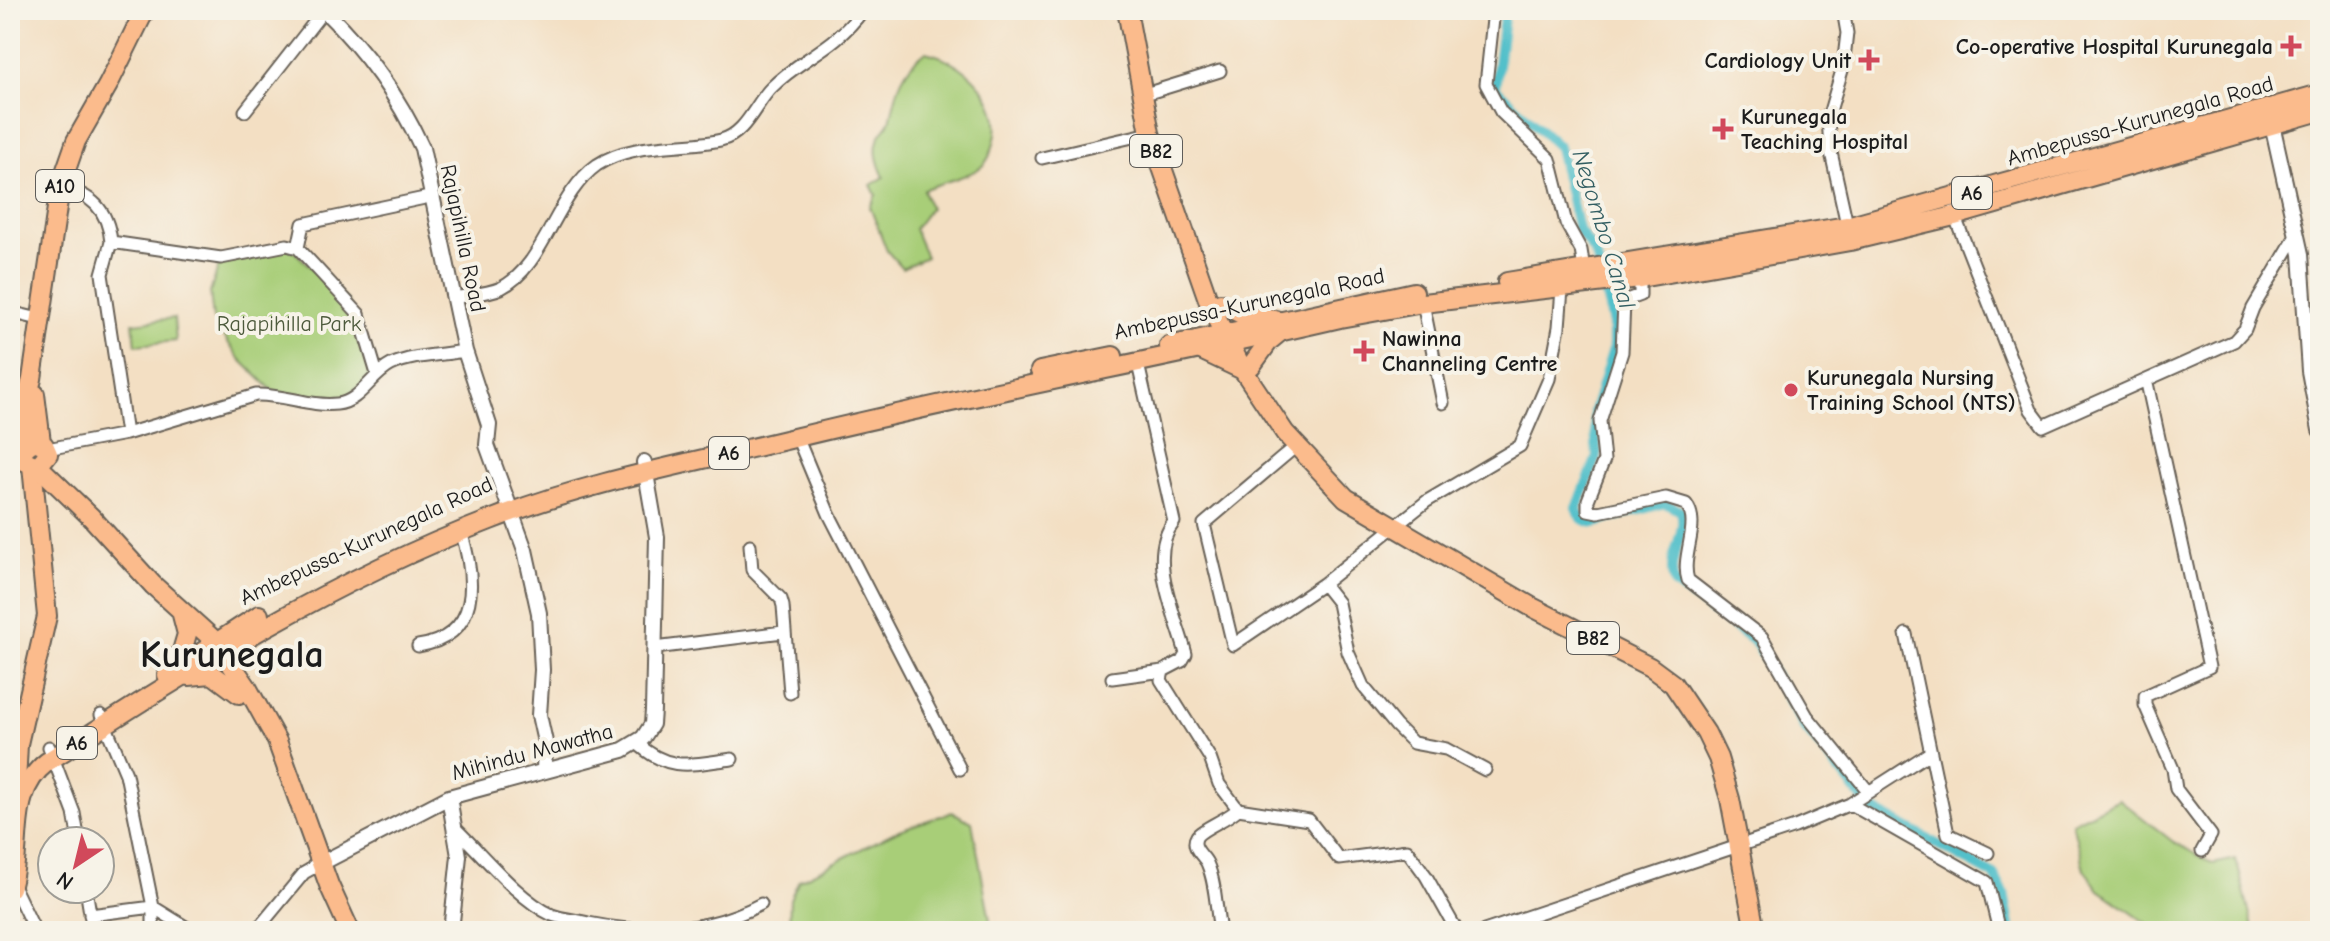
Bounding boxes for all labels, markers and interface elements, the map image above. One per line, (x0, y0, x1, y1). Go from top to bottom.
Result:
place label: Co-operative Hospital Kurunegala (1956, 34, 2273, 60)
marker: Co-operative Hospital Kurunegala (2280, 35, 2302, 57)
place label: Cardiology Unit (1704, 48, 1852, 74)
marker: Cardiology Unit (1858, 49, 1880, 71)
street label: Ambepussa-Kurunegala Road (2004, 70, 2276, 171)
place label: Kurunegala Teaching Hospital (1741, 104, 1908, 155)
marker: Kurunegala Teaching Hospital (1712, 118, 1734, 140)
road number: B82 (1130, 135, 1182, 167)
water label: Negombo Canal (1567, 146, 1642, 312)
street label: Rajapihilla Road (435, 162, 491, 314)
road number: A10 (36, 170, 84, 202)
road number: A6 (1952, 177, 1992, 209)
street label: Ambepussa-Kurunegala Road (1112, 263, 1387, 345)
park label: Rajapihilla Park (217, 311, 362, 337)
place label: Nawinna Channeling Centre (1382, 326, 1557, 377)
marker: Nawinna Channeling Centre (1353, 340, 1375, 362)
place label: Kurunegala Nursing Training School (NTS) (1807, 365, 2016, 416)
marker: Kurunegala Nursing Training School (NTS) (1782, 381, 1800, 399)
road number: A6 (709, 437, 749, 469)
street label: Ambepussa-Kurunegala Road (236, 471, 497, 611)
road number: B82 (1567, 622, 1619, 654)
district label: Kurunegala (140, 633, 324, 677)
street label: Mihindu Mawatha (449, 718, 616, 786)
road number: A6 (57, 727, 97, 759)
north arrow (36, 825, 116, 905)
text: N (52, 866, 78, 895)

